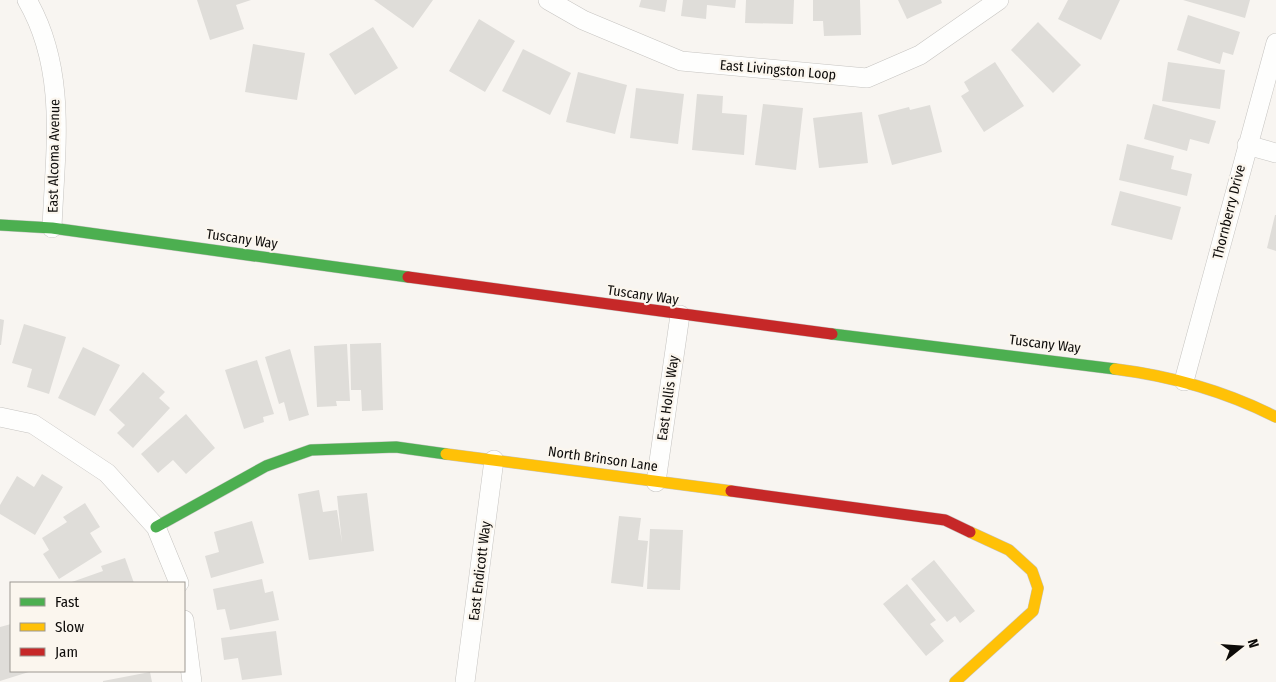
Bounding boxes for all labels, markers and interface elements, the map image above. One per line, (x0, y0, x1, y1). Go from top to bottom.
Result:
street label: East Livingston Loop (719, 56, 837, 84)
street label: East Alcoma Avenue (45, 99, 63, 213)
street label: Thornberry Drive (1209, 163, 1249, 261)
street label: Tuscany Way (205, 226, 279, 253)
street label: Tuscany Way (606, 282, 680, 309)
street label: Tuscany Way (1008, 331, 1082, 357)
street label: East Hollis Way (654, 353, 683, 442)
street label: North Brinson Lane (547, 443, 659, 475)
street label: East Endicott Way (465, 519, 495, 622)
legend (10, 582, 185, 672)
text: Fast (55, 593, 79, 611)
text: Slow (55, 618, 84, 636)
north arrow (1216, 622, 1266, 672)
text: N (1244, 637, 1262, 650)
text: Jam (55, 643, 78, 661)

